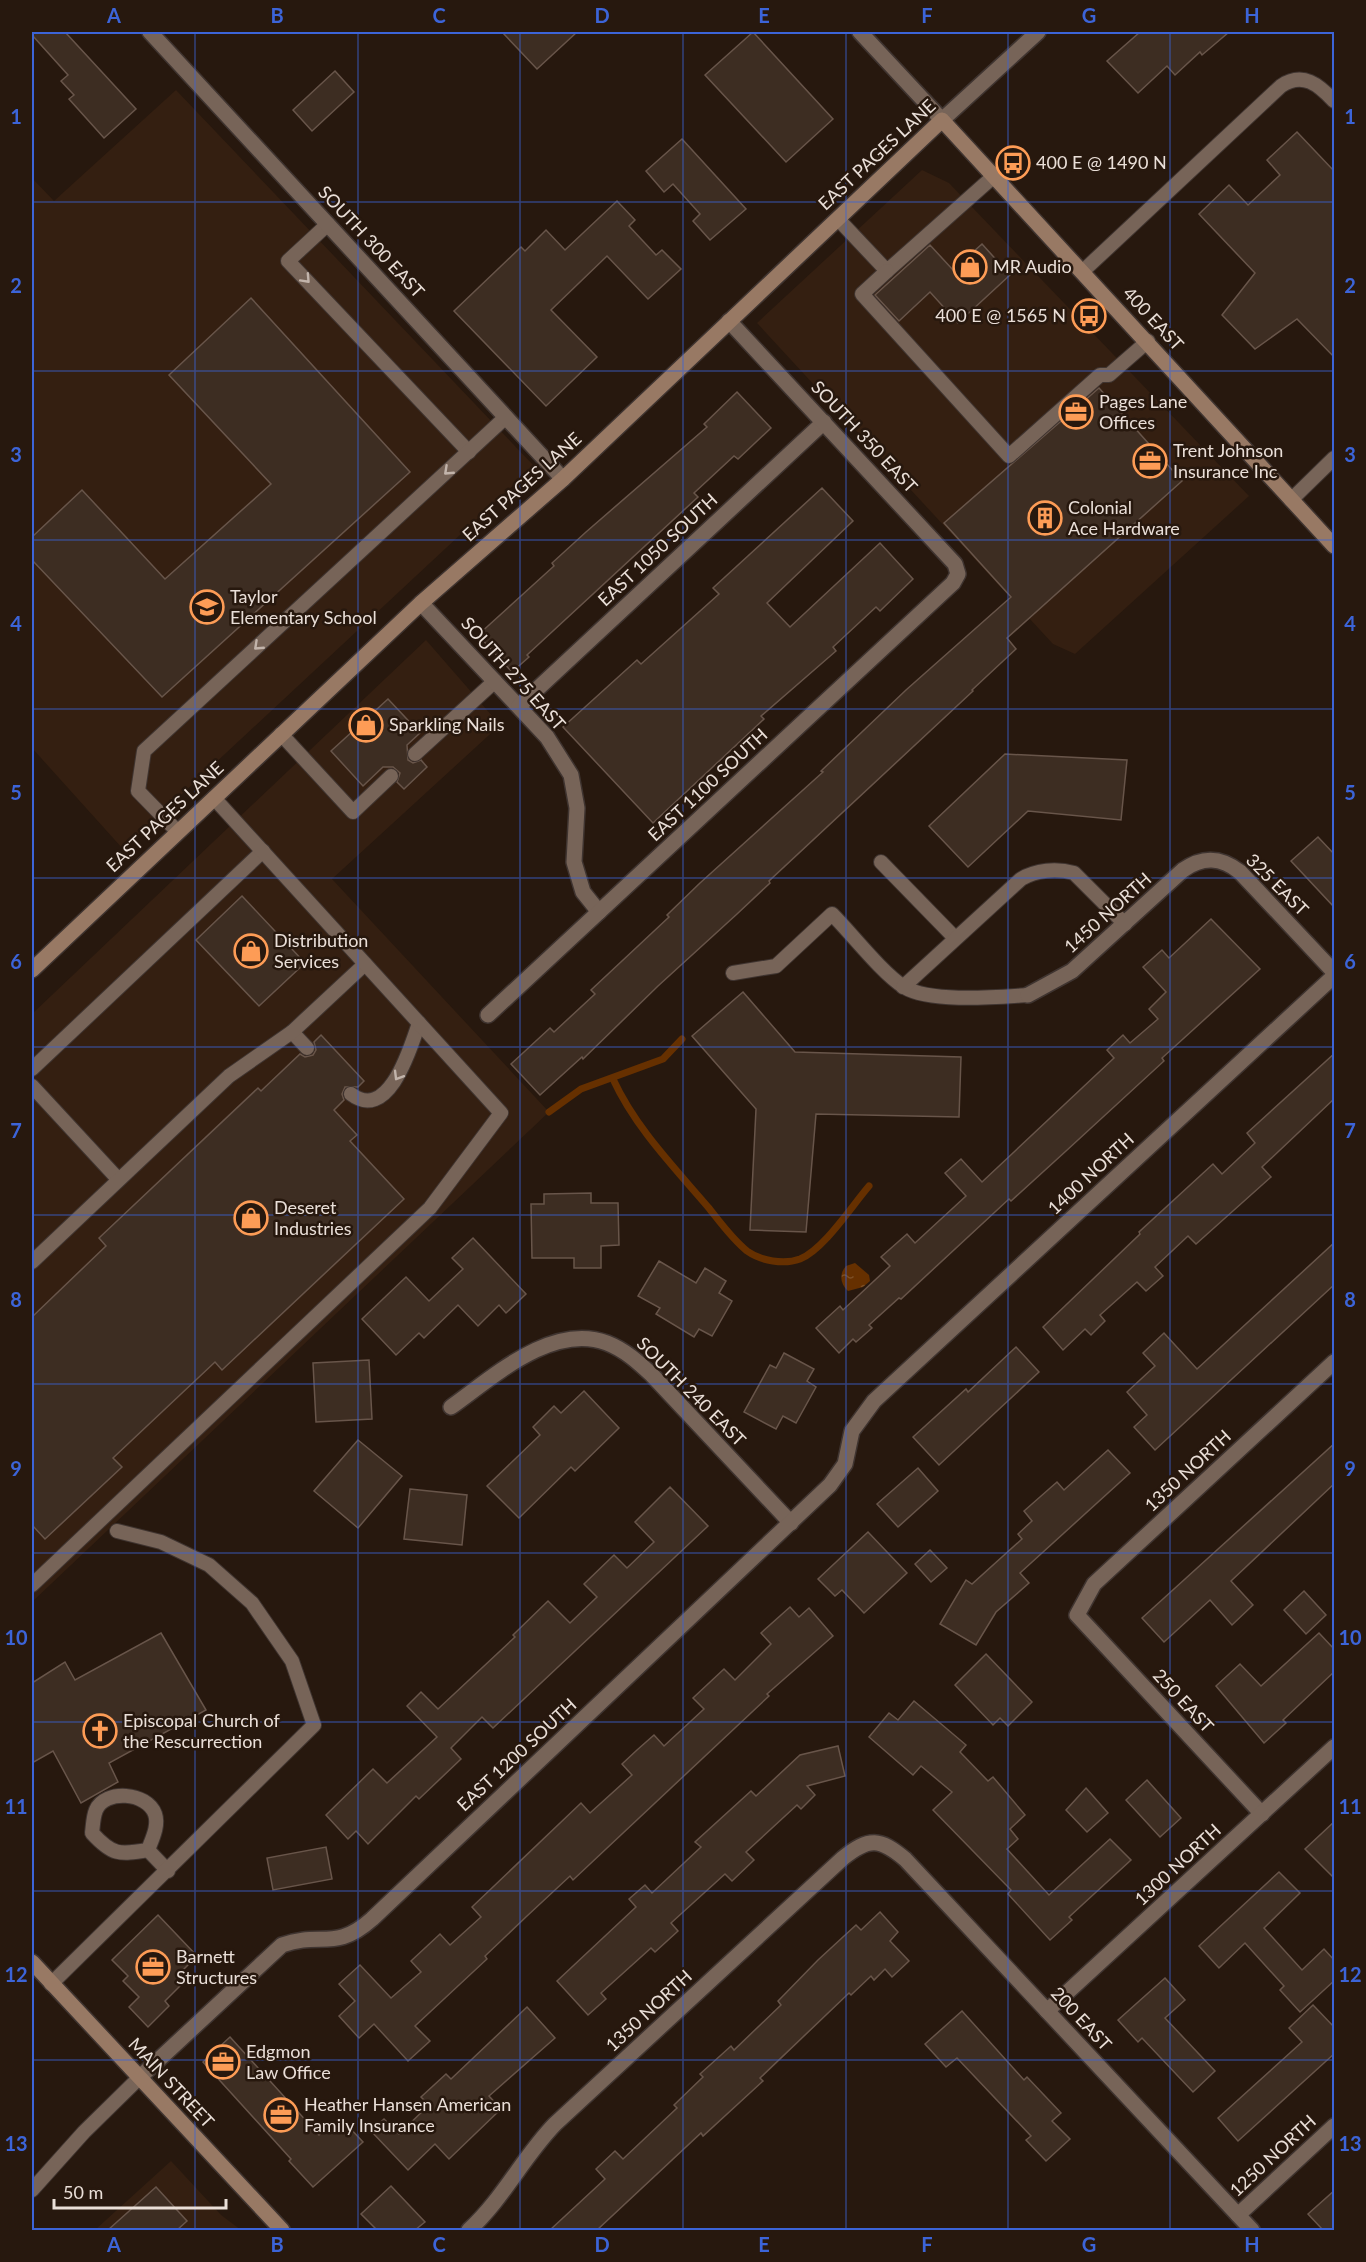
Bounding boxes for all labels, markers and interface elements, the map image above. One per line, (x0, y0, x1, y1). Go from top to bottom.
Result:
text: A (106, 3, 121, 27)
text: B (270, 3, 284, 27)
text: C (432, 3, 446, 27)
text: D (594, 3, 610, 27)
text: E (758, 3, 770, 27)
text: F (921, 3, 933, 27)
text: G (1082, 3, 1096, 27)
text: H (1244, 3, 1260, 27)
street label: EAST PAGES LANE (813, 94, 940, 214)
text: 1 (10, 104, 22, 128)
text: 1 (1344, 104, 1356, 128)
bus stop icon: 400 E @ 1490 N (995, 145, 1031, 181)
place label: 400 E @ 1490 N (1036, 151, 1167, 173)
street label: SOUTH 300 EAST (314, 181, 430, 302)
shop icon: MR Audio (952, 249, 988, 285)
place label: MR Audio (993, 255, 1072, 277)
one-way arrow (298, 272, 309, 283)
text: 2 (10, 273, 22, 297)
text: 2 (1344, 273, 1356, 297)
street label: 400 EAST (1119, 282, 1189, 355)
bus stop icon: 400 E @ 1565 N (1071, 298, 1107, 334)
place label: 400 E @ 1565 N (935, 304, 1066, 326)
street label: SOUTH 350 EAST (807, 376, 923, 497)
place label: Pages Lane Offices (1099, 390, 1187, 433)
office icon: Pages Lane Offices (1058, 394, 1094, 430)
street label: EAST PAGES LANE (457, 427, 585, 545)
place label: Trent Johnson Insurance Inc (1173, 439, 1283, 482)
text: 3 (10, 442, 22, 466)
text: 3 (1344, 442, 1356, 466)
office icon: Trent Johnson Insurance Inc (1132, 443, 1168, 479)
one-way arrow (444, 464, 454, 475)
street label: EAST 1050 SOUTH (593, 488, 722, 610)
place label: Colonial Ace Hardware (1068, 496, 1180, 539)
building icon: Colonial Ace Hardware (1027, 500, 1063, 536)
place label: Taylor Elementary School (230, 585, 377, 628)
school or university icon: Taylor Elementary School (189, 589, 225, 625)
text: 4 (10, 611, 22, 635)
text: 4 (1344, 611, 1356, 635)
street label: SOUTH 275 EAST (457, 612, 571, 735)
one-way arrow (254, 639, 265, 650)
shop icon: Sparkling Nails (348, 707, 384, 743)
place label: Sparkling Nails (389, 713, 505, 735)
street label: EAST 1100 SOUTH (643, 723, 772, 845)
street label: EAST PAGES LANE (101, 756, 228, 876)
text: 5 (10, 780, 22, 804)
text: 5 (1344, 780, 1356, 804)
street label: 325 EAST (1242, 849, 1314, 920)
street label: 1450 NORTH (1059, 867, 1155, 957)
place label: Distribution Services (274, 929, 368, 972)
shop icon: Distribution Services (233, 933, 269, 969)
text: 6 (10, 949, 22, 973)
text: 6 (1344, 949, 1356, 973)
one-way arrow (393, 1070, 405, 1080)
text: 7 (10, 1118, 22, 1142)
text: 7 (1344, 1118, 1356, 1142)
street label: 1400 NORTH (1043, 1128, 1138, 1219)
place label: Deseret Industries (274, 1196, 352, 1239)
shop icon: Deseret Industries (233, 1200, 269, 1236)
text: 8 (10, 1287, 22, 1311)
text: 8 (1344, 1287, 1356, 1311)
street label: SOUTH 240 EAST (633, 1332, 751, 1451)
street label: 1350 NORTH (1140, 1425, 1235, 1516)
text: 9 (10, 1456, 22, 1480)
text: 9 (1344, 1456, 1356, 1480)
text: 10 (4, 1625, 28, 1649)
text: 10 (1338, 1625, 1362, 1649)
street label: 250 EAST (1149, 1664, 1219, 1737)
street label: EAST 1200 SOUTH (452, 1693, 581, 1815)
place label: Episcopal Church of the Rescurrection (123, 1709, 280, 1752)
church icon: Episcopal Church of the Rescurrection (82, 1713, 118, 1749)
text: 11 (4, 1794, 28, 1818)
text: 11 (1338, 1794, 1362, 1818)
street label: 1300 NORTH (1130, 1819, 1225, 1910)
place label: Barnett Structures (176, 1945, 257, 1988)
office icon: Barnett Structures (135, 1949, 171, 1985)
text: 12 (4, 1962, 28, 1986)
text: 12 (1338, 1962, 1362, 1986)
street label: 1350 NORTH (601, 1965, 696, 2056)
street label: 200 EAST (1047, 1982, 1117, 2055)
street label: MAIN STREET (124, 2033, 219, 2132)
place label: Edgmon Law Office (246, 2040, 331, 2083)
office icon: Edgmon Law Office (205, 2044, 241, 2080)
place label: Heather Hansen American Family Insurance (304, 2093, 511, 2136)
office icon: Heather Hansen American Family Insurance (263, 2097, 299, 2133)
street label: 1250 NORTH (1225, 2110, 1320, 2201)
text: 13 (4, 2131, 28, 2155)
text: 13 (1338, 2131, 1362, 2155)
scale bar (54, 2172, 226, 2210)
text: 50 m (63, 2181, 103, 2203)
text: A (106, 2232, 121, 2256)
text: B (270, 2232, 284, 2256)
text: C (432, 2232, 446, 2256)
text: D (594, 2232, 610, 2256)
text: E (758, 2232, 770, 2256)
text: F (921, 2232, 933, 2256)
text: G (1082, 2232, 1096, 2256)
text: H (1244, 2232, 1260, 2256)

